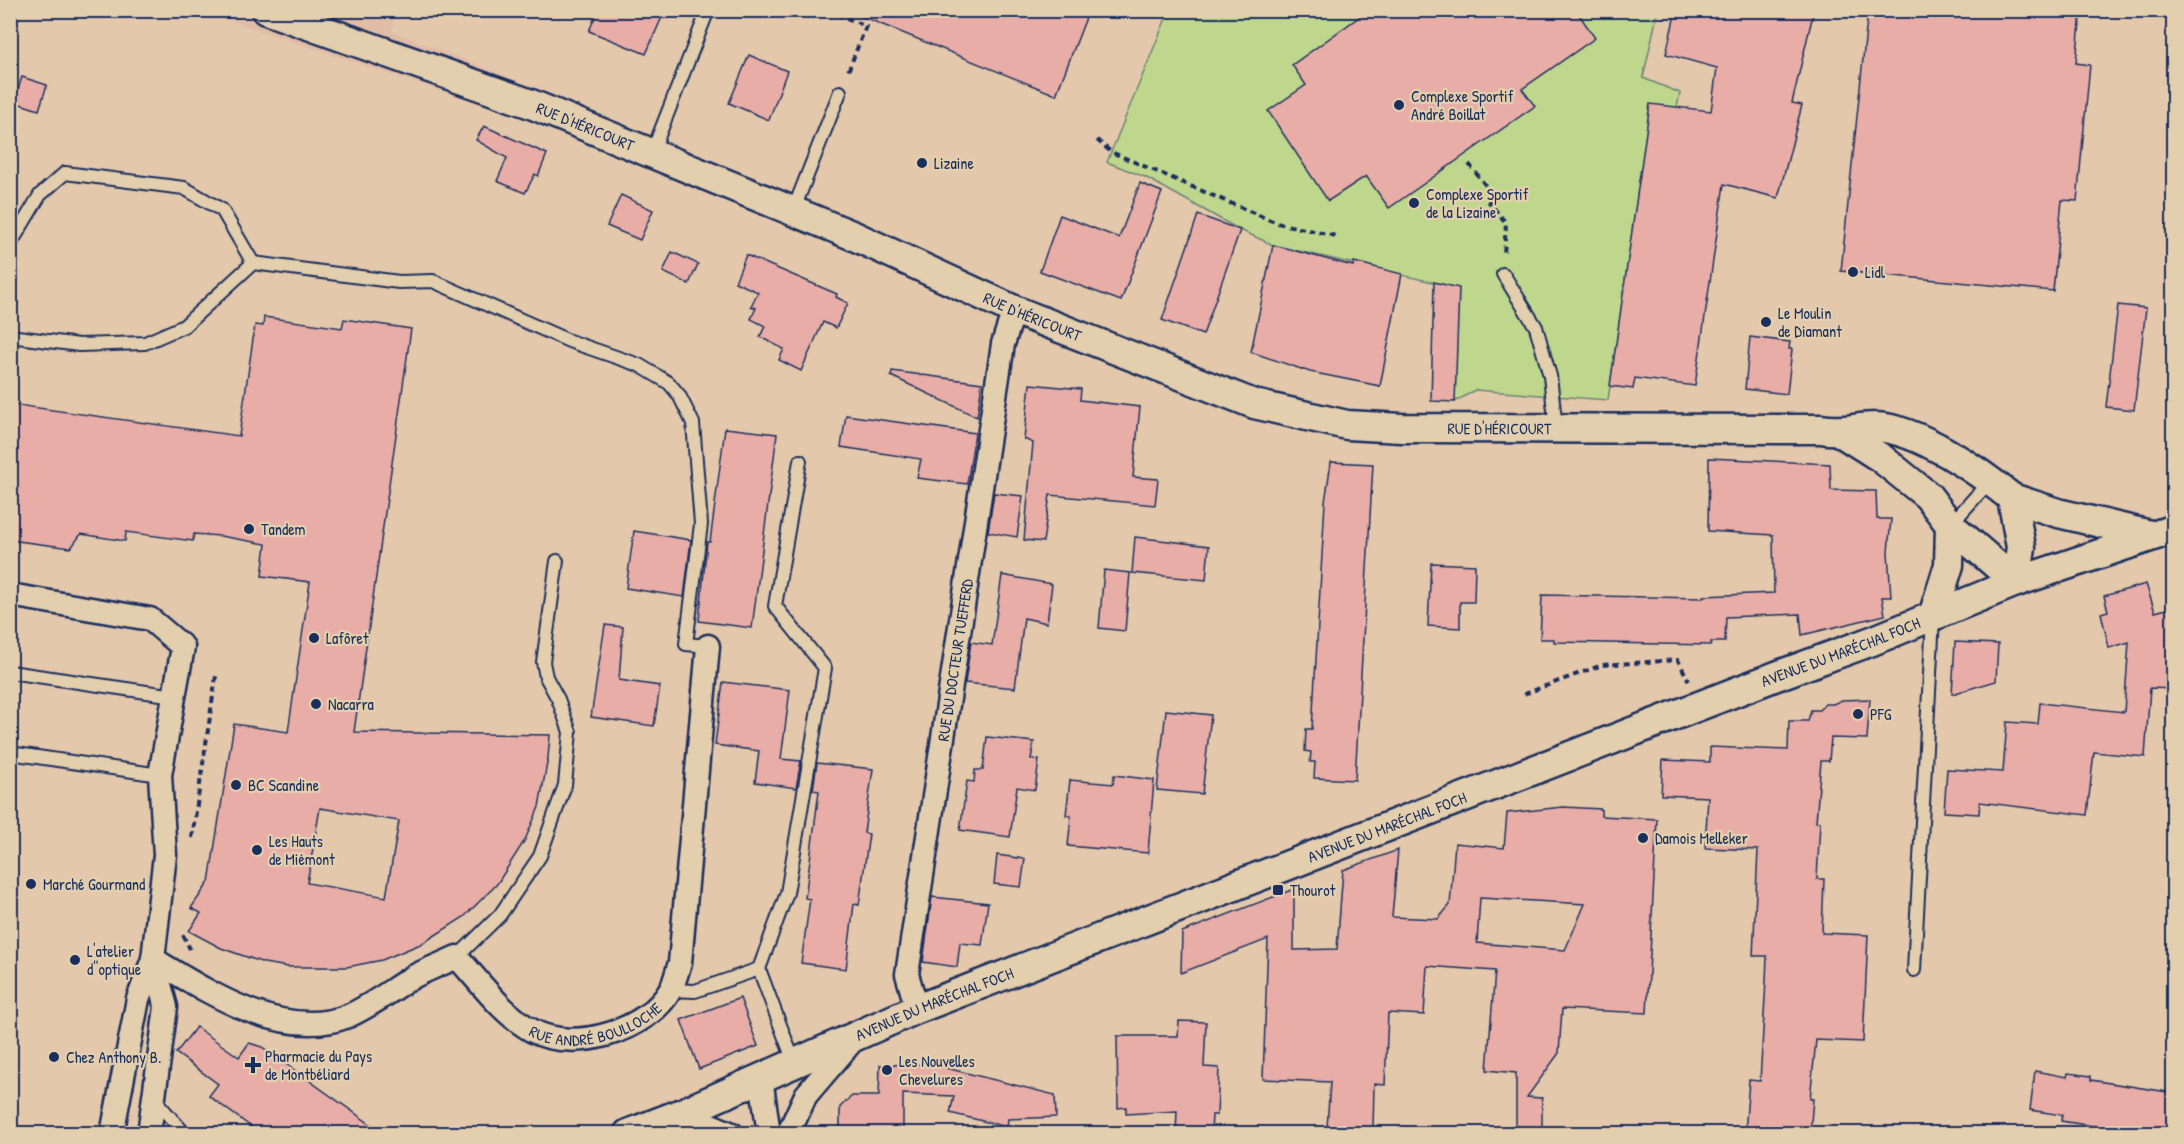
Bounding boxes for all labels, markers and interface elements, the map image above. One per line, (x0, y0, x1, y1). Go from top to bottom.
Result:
place label: Complexe Sportif André Boillat (1411, 85, 1514, 125)
street label: RUE D'HÉRICOURT (533, 96, 638, 156)
marker: Complexe Sportif André Boillat (1392, 98, 1406, 112)
place label: Lizaine (934, 152, 974, 174)
marker: Lizaine (915, 156, 929, 170)
place label: Complexe Sportif de la Lizaine (1426, 183, 1529, 223)
marker: Complexe Sportif de la Lizaine (1407, 196, 1421, 210)
place label: Lidl (1865, 261, 1886, 283)
marker: Lidl (1846, 265, 1860, 279)
street label: RUE D'HÉRICOURT (980, 286, 1085, 347)
place label: Le Moulin de Diamant (1778, 302, 1842, 342)
marker: Le Moulin de Diamant (1759, 315, 1773, 329)
street label: RUE D'HÉRICOURT (1447, 417, 1552, 439)
place label: Tandem (261, 518, 306, 540)
marker: Tandem (242, 522, 256, 536)
street label: RUE DU DOCTEUR TUEFFERD (932, 577, 978, 743)
street label: AVENUE DU MARÉCHAL FOCH (1758, 611, 1923, 692)
place label: Lafôret (326, 627, 369, 649)
marker: Lafôret (307, 631, 321, 645)
place label: Nacarra (328, 693, 374, 715)
marker: Nacarra (309, 697, 323, 711)
place label: PFG (1870, 703, 1892, 725)
marker: PFG (1851, 707, 1865, 721)
place label: BC Scandine (248, 774, 320, 796)
marker: BC Scandine (229, 778, 243, 792)
street label: AVENUE DU MARÉCHAL FOCH (1304, 786, 1470, 868)
place label: Damois Melleker (1655, 827, 1748, 849)
place label: Les Hauts de Miémont (269, 830, 335, 870)
marker: Damois Melleker (1636, 831, 1650, 845)
marker: Les Hauts de Miémont (250, 843, 264, 857)
place label: Marché Gourmand (43, 873, 145, 895)
marker: Marché Gourmand (24, 877, 38, 891)
place label: Thourot (1290, 879, 1336, 901)
marker: Thourot (1271, 883, 1285, 897)
place label: L'atelier d''optique (87, 940, 142, 980)
marker: L'atelier d''optique (68, 953, 82, 967)
street label: AVENUE DU MARÉCHAL FOCH (852, 962, 1016, 1046)
street label: RUE ANDRÉ BOULLOCHE (525, 997, 666, 1051)
place label: Pharmacie du Pays de Montbéliard (265, 1045, 372, 1085)
place label: Chez Anthony B. (66, 1046, 161, 1068)
marker: Chez Anthony B. (47, 1050, 61, 1064)
place label: Les Nouvelles Chevelures (899, 1050, 975, 1090)
marker: Pharmacie du Pays de Montbéliard (246, 1058, 260, 1072)
marker: Les Nouvelles Chevelures (880, 1063, 894, 1077)

